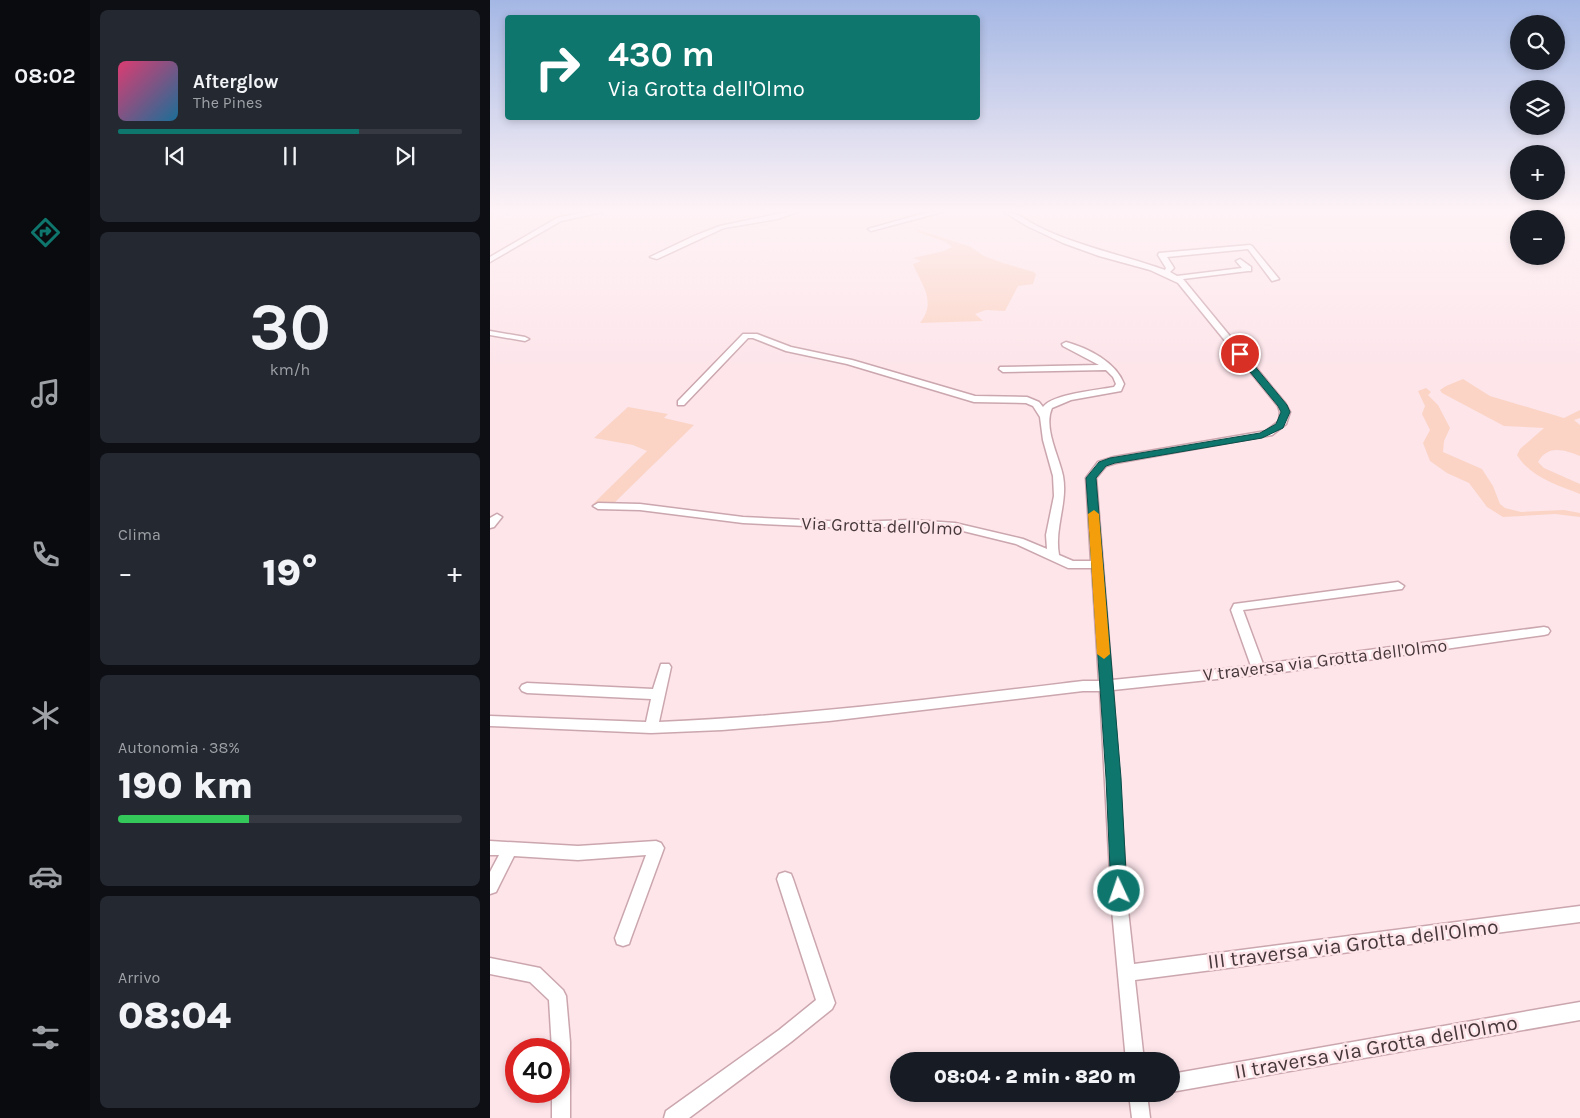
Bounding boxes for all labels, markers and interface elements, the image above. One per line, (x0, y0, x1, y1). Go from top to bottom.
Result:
map controls (1510, 15, 1565, 265)
button: search (1510, 15, 1565, 70)
text: 430 m (608, 34, 715, 75)
icon: right (525, 35, 590, 100)
text: 08:02 (14, 63, 76, 89)
text: Afterglow (193, 71, 279, 93)
text: Via Grotta dell'Olmo (608, 76, 805, 102)
button: layers (1510, 80, 1565, 135)
text: The Pines (193, 93, 263, 112)
icon: previous (161, 142, 189, 170)
icon: pause (276, 142, 304, 170)
icon: next (391, 142, 419, 170)
button: + (1510, 145, 1565, 200)
button: − (1510, 210, 1565, 265)
icon: directions (28, 215, 63, 250)
text: 30 (249, 289, 331, 365)
pin (1219, 333, 1261, 375)
icon: arrive (1226, 340, 1254, 368)
text: km/h (270, 360, 310, 379)
icon: music (28, 376, 63, 411)
street label: Via Grotta dell'Olmo (801, 512, 963, 540)
text: Clima (118, 525, 161, 544)
icon: phone (28, 537, 63, 572)
text: 19° (262, 550, 318, 595)
text: − (118, 556, 133, 589)
text: + (447, 556, 462, 589)
street label: V traversa via Grotta dell'Olmo (1202, 634, 1448, 686)
icon: climate (28, 698, 63, 733)
text: Autonomia · 38% (118, 738, 240, 757)
text: 190 km (118, 763, 253, 808)
icon: car (28, 859, 63, 894)
position arrow (1092, 864, 1144, 916)
street label: III traversa via Grotta dell'Olmo (1206, 914, 1500, 974)
text: Arrivo (118, 968, 160, 987)
text: 08:04 (118, 993, 231, 1038)
street label: II traversa via Grotta dell'Olmo (1233, 1010, 1519, 1084)
icon: filters (28, 1020, 63, 1055)
speed limit sign: 40 (505, 1038, 570, 1103)
text: 08:04 · 2 min · 820 m (934, 1066, 1136, 1088)

